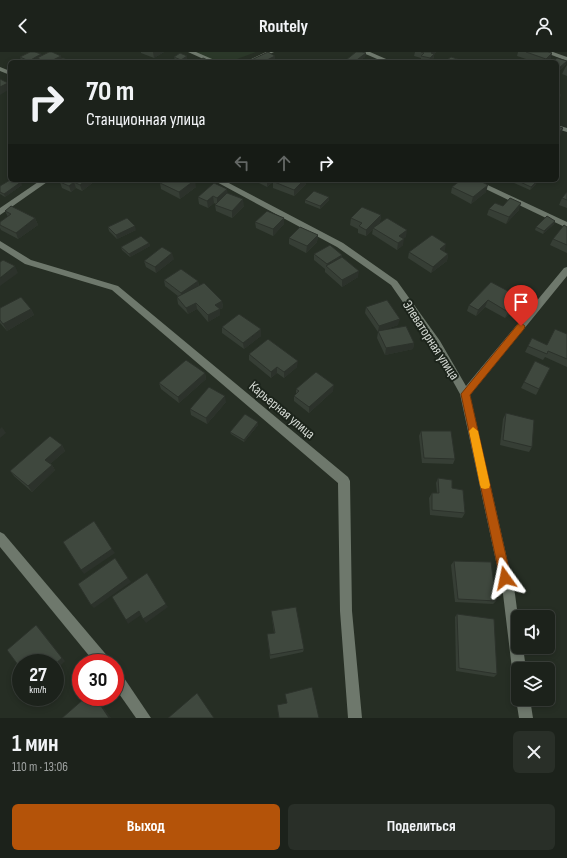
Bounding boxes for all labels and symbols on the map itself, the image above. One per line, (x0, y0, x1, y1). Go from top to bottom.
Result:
pin (504, 285, 538, 326)
street label: Элеваторная улица (399, 297, 463, 383)
street label: Карьерная улица (246, 378, 318, 442)
position arrow (484, 557, 526, 599)
speed limit sign: 30 (72, 654, 124, 706)

